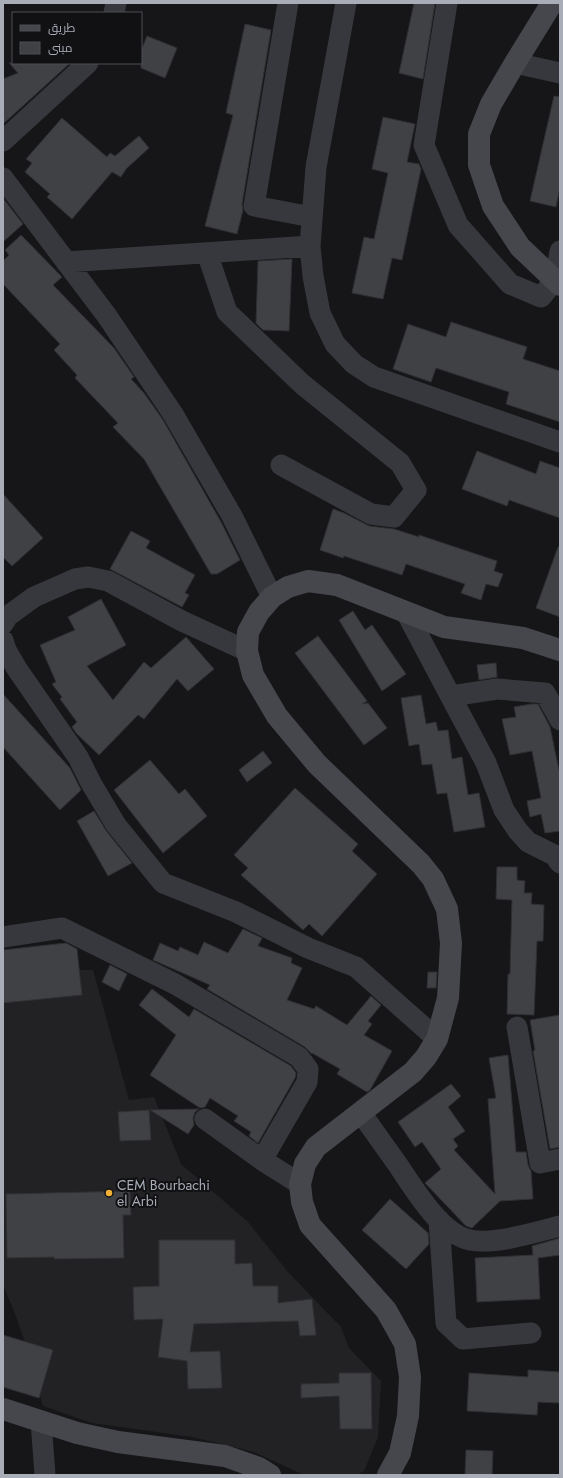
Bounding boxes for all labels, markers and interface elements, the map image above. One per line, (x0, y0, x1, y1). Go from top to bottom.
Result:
legend (12, 12, 142, 64)
text: طريق (48, 19, 76, 37)
text: مبنى (48, 39, 73, 57)
place label: CEM Bourbachi el Arbi (117, 1175, 210, 1211)
marker: CEM Bourbachi el Arbi (104, 1188, 114, 1198)

